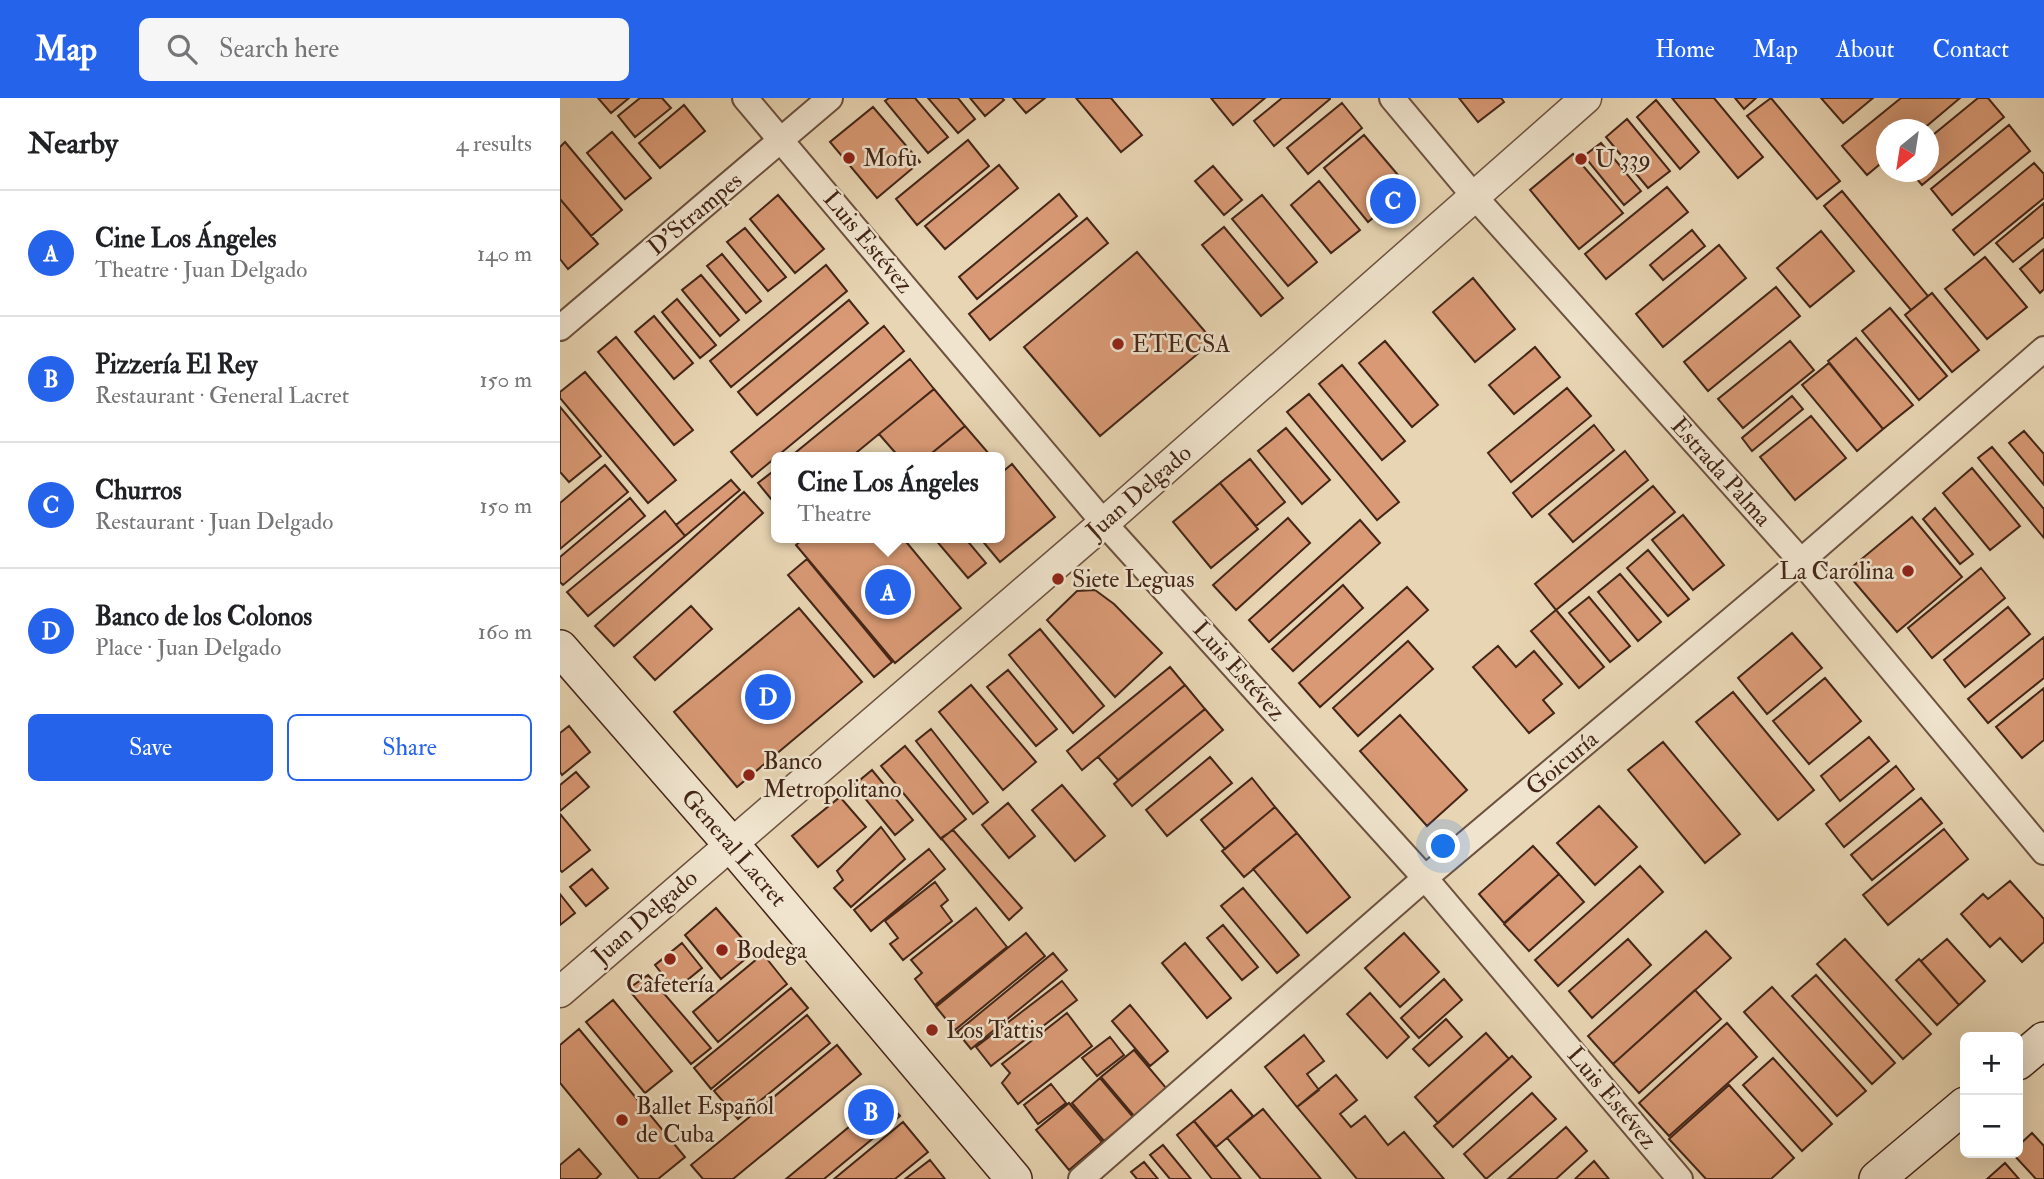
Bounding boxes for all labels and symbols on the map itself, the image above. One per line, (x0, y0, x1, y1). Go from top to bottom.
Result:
north arrow (1876, 119, 1939, 182)
place label: Mofu (863, 143, 918, 174)
place label: U 339 (1595, 144, 1651, 175)
marker: Mofu (841, 150, 857, 166)
marker: U 339 (1573, 151, 1589, 167)
street label: D'Strampes (641, 165, 749, 263)
pin: C (1370, 175, 1416, 227)
street label: Luis Estévez (816, 184, 920, 300)
place label: ETECSA (1132, 329, 1231, 360)
marker: ETECSA (1110, 336, 1126, 352)
street label: Estrada Palma (1664, 411, 1779, 534)
street label: Juan Delgado (1079, 438, 1198, 547)
place label: La Carolina (1779, 556, 1895, 587)
marker: La Carolina (1900, 563, 1916, 579)
place label: Siete Leguas (1072, 564, 1194, 595)
pin: A (865, 566, 911, 618)
marker: Siete Leguas (1050, 571, 1066, 587)
street label: Luis Estévez (1186, 614, 1292, 728)
pin: D (745, 671, 791, 723)
street label: Goicuría (1519, 723, 1605, 802)
place label: Banco Metropolitano (763, 746, 902, 805)
marker: Banco Metropolitano (741, 767, 757, 783)
street label: General Lacret (674, 783, 794, 914)
your location (1426, 829, 1460, 863)
street label: Juan Delgado (585, 863, 704, 972)
place label: Bodega (736, 935, 808, 966)
marker: Bodega (714, 942, 730, 958)
marker: Cafetería (662, 951, 678, 967)
place label: Cafetería (626, 969, 715, 1000)
place label: Los Tattis (946, 1015, 1044, 1046)
marker: Los Tattis (924, 1022, 940, 1038)
street label: Luis Estévez (1560, 1040, 1664, 1156)
pin: B (848, 1086, 894, 1138)
place label: Ballet Español de Cuba (636, 1091, 774, 1150)
marker: Ballet Español de Cuba (614, 1112, 630, 1128)

